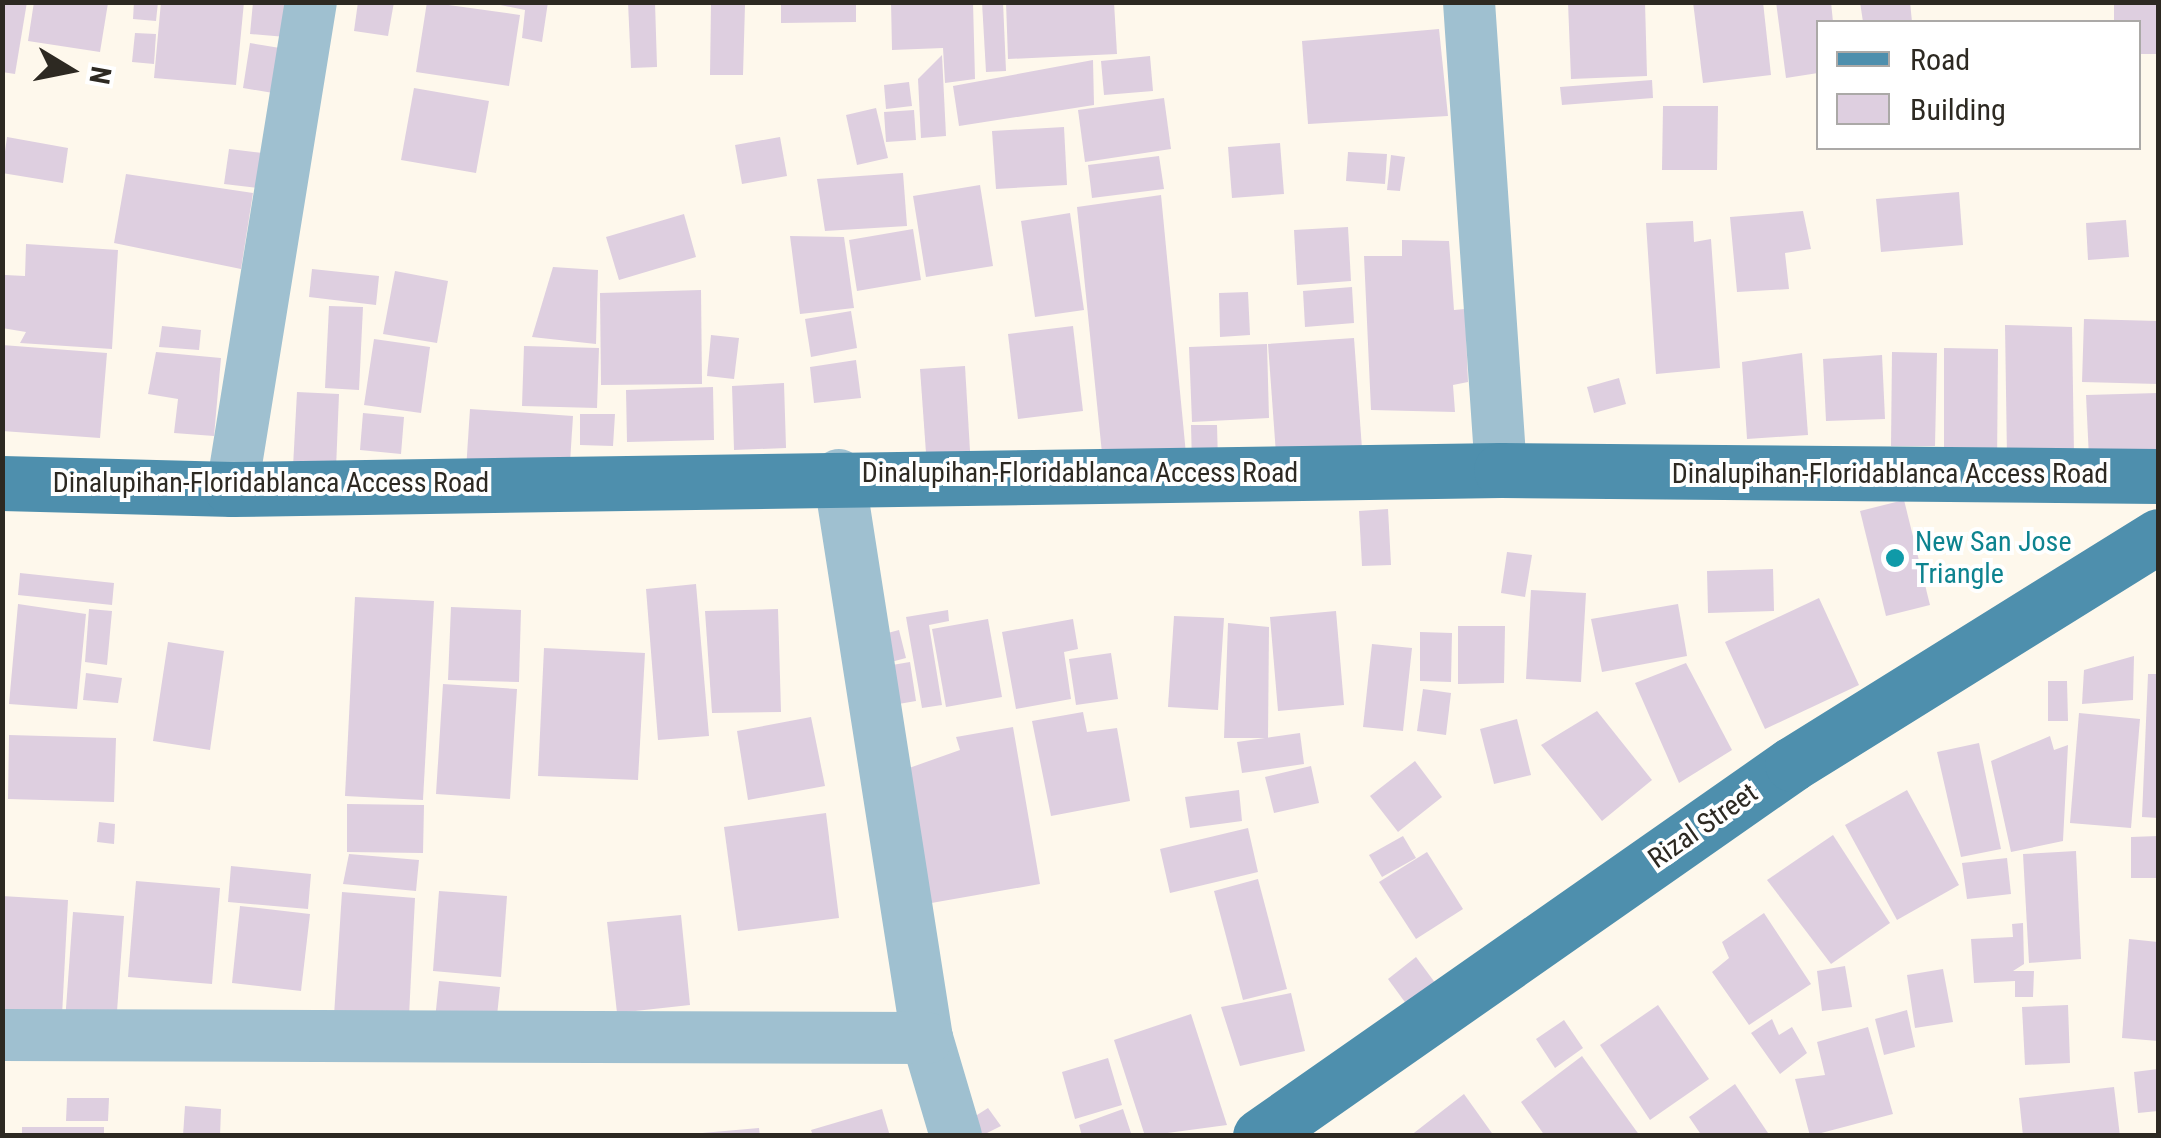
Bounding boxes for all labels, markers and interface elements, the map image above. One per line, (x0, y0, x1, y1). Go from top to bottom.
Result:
north arrow (20, 20, 120, 120)
legend (1816, 20, 2141, 150)
text: Road (1910, 42, 1970, 77)
text: N (82, 64, 118, 87)
text: Building (1910, 92, 2006, 127)
street label: Dinalupihan-Floridablanca Access Road (862, 456, 1298, 490)
street label: Dinalupihan-Floridablanca Access Road (1672, 457, 2108, 491)
street label: Dinalupihan-Floridablanca Access Road (53, 466, 489, 500)
place label: New San Jose Triangle (1915, 525, 2072, 591)
marker: New San Jose Triangle (1884, 547, 1906, 569)
street label: Rizal Street (1642, 776, 1764, 876)

